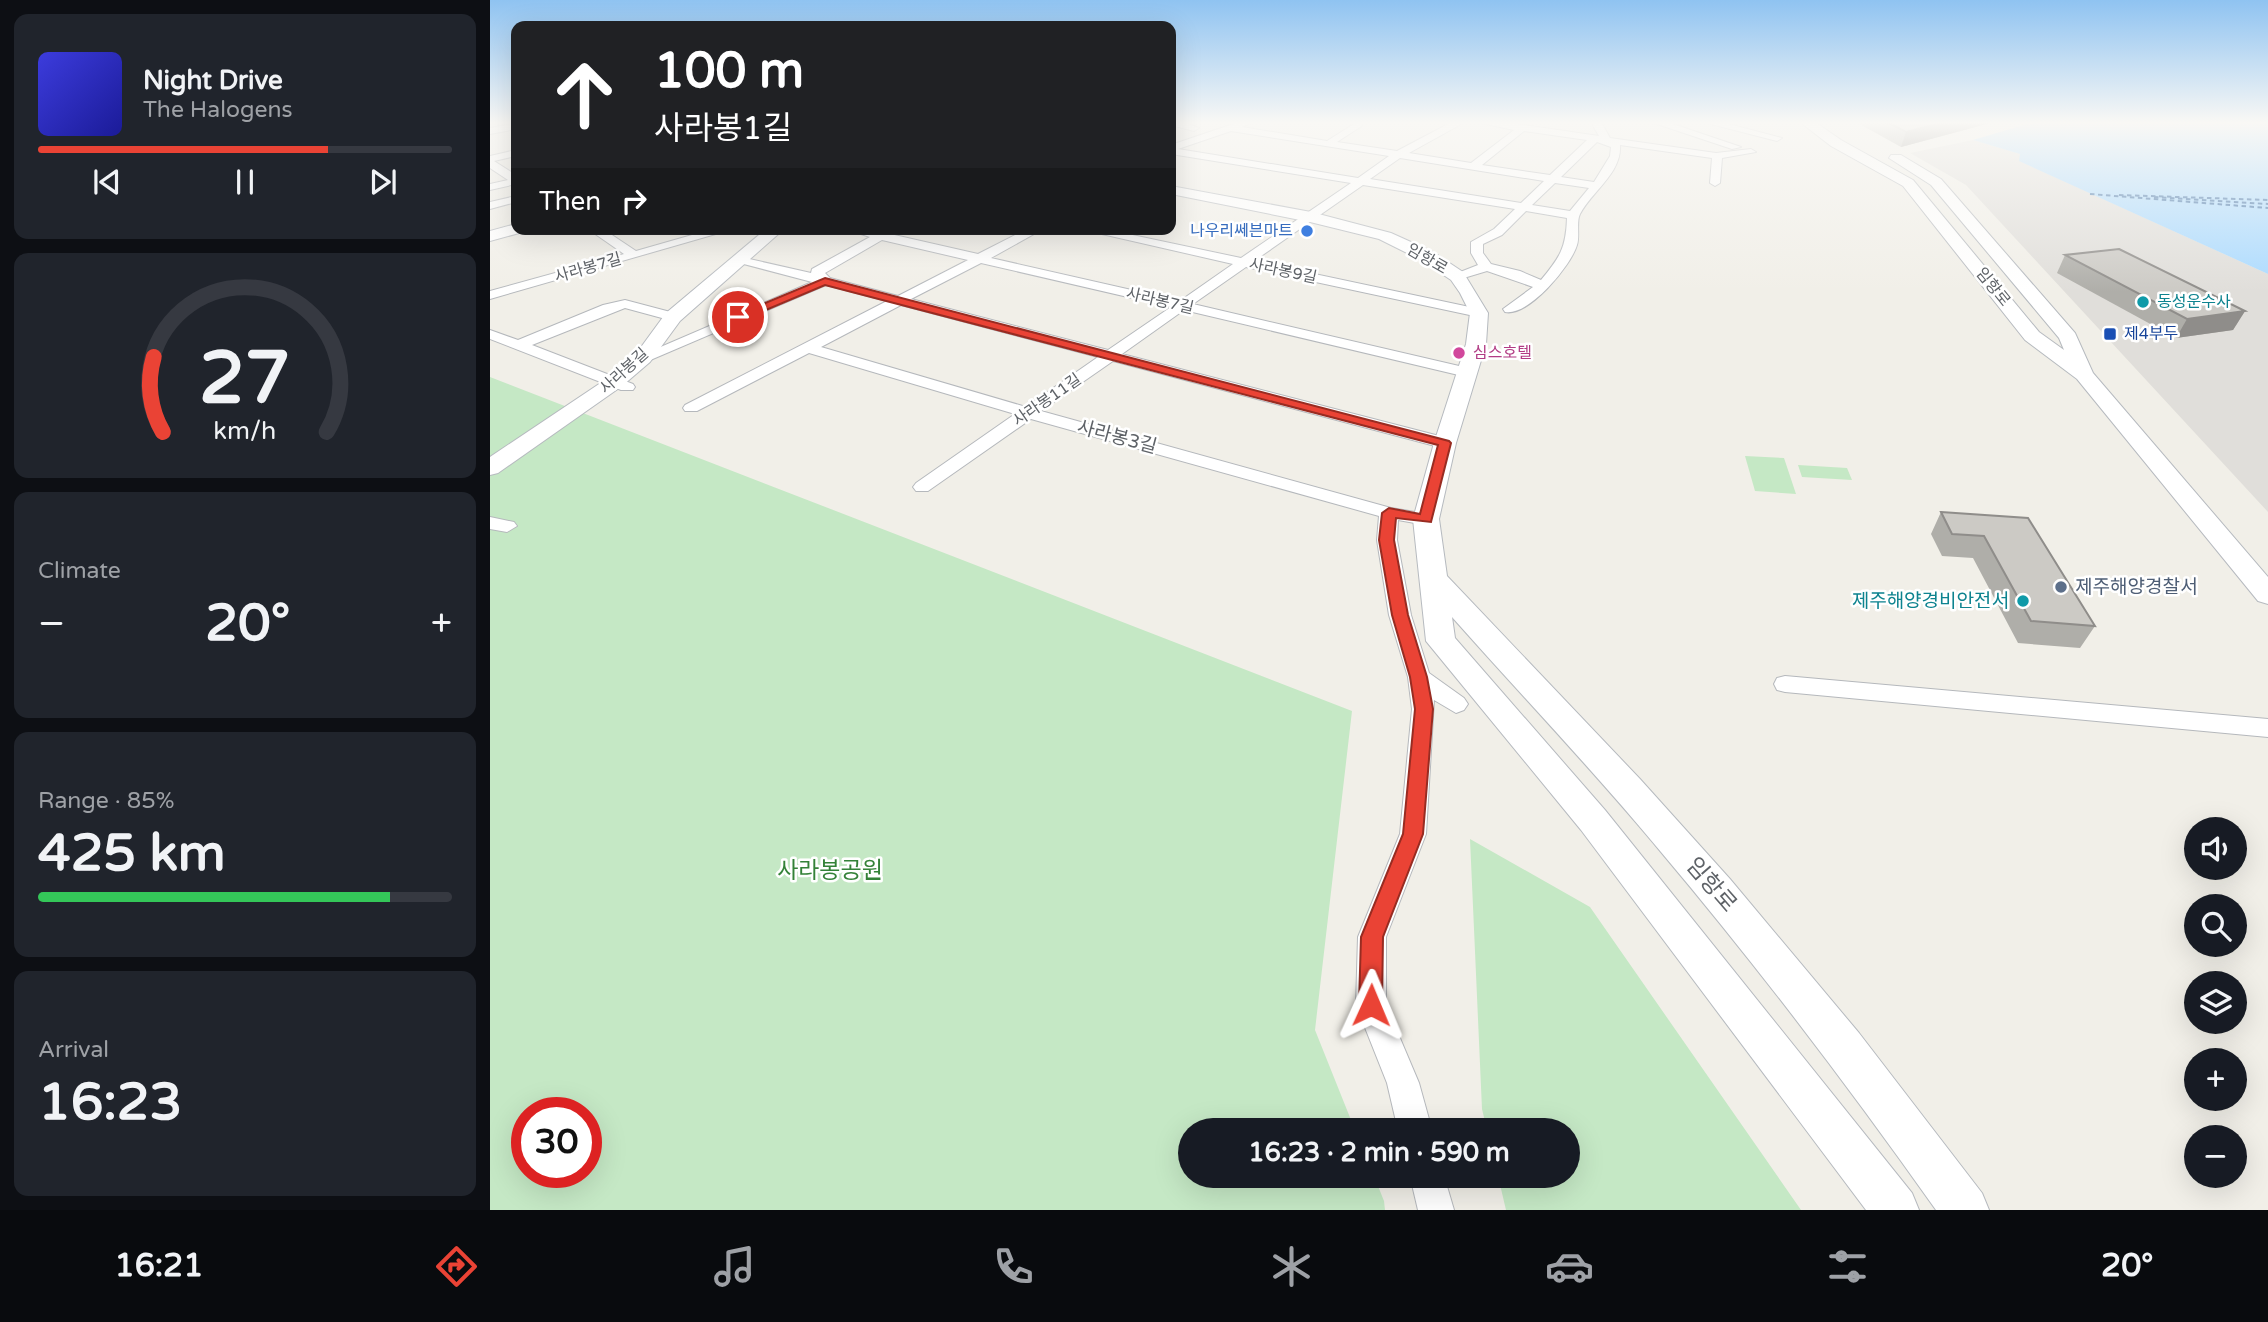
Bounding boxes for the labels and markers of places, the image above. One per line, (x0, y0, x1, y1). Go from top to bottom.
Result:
place label: 나우리쎄븐마트 (1190, 221, 1293, 241)
marker: 나우리쎄븐마트 (1299, 223, 1315, 239)
pin (708, 287, 768, 347)
place label: 동성운수사 (2157, 292, 2231, 312)
marker: 동성운수사 (2135, 294, 2151, 310)
place label: 제4부두 (2124, 324, 2178, 344)
marker: 제4부두 (2102, 326, 2118, 342)
place label: 심스호텔 (1473, 343, 1532, 363)
marker: 심스호텔 (1451, 345, 1467, 361)
place label: 제주해양경찰서 (2075, 576, 2197, 598)
marker: 제주해양경찰서 (2053, 579, 2069, 595)
place label: 제주해양경비안전서 (1852, 590, 2009, 612)
marker: 제주해양경비안전서 (2015, 593, 2031, 609)

